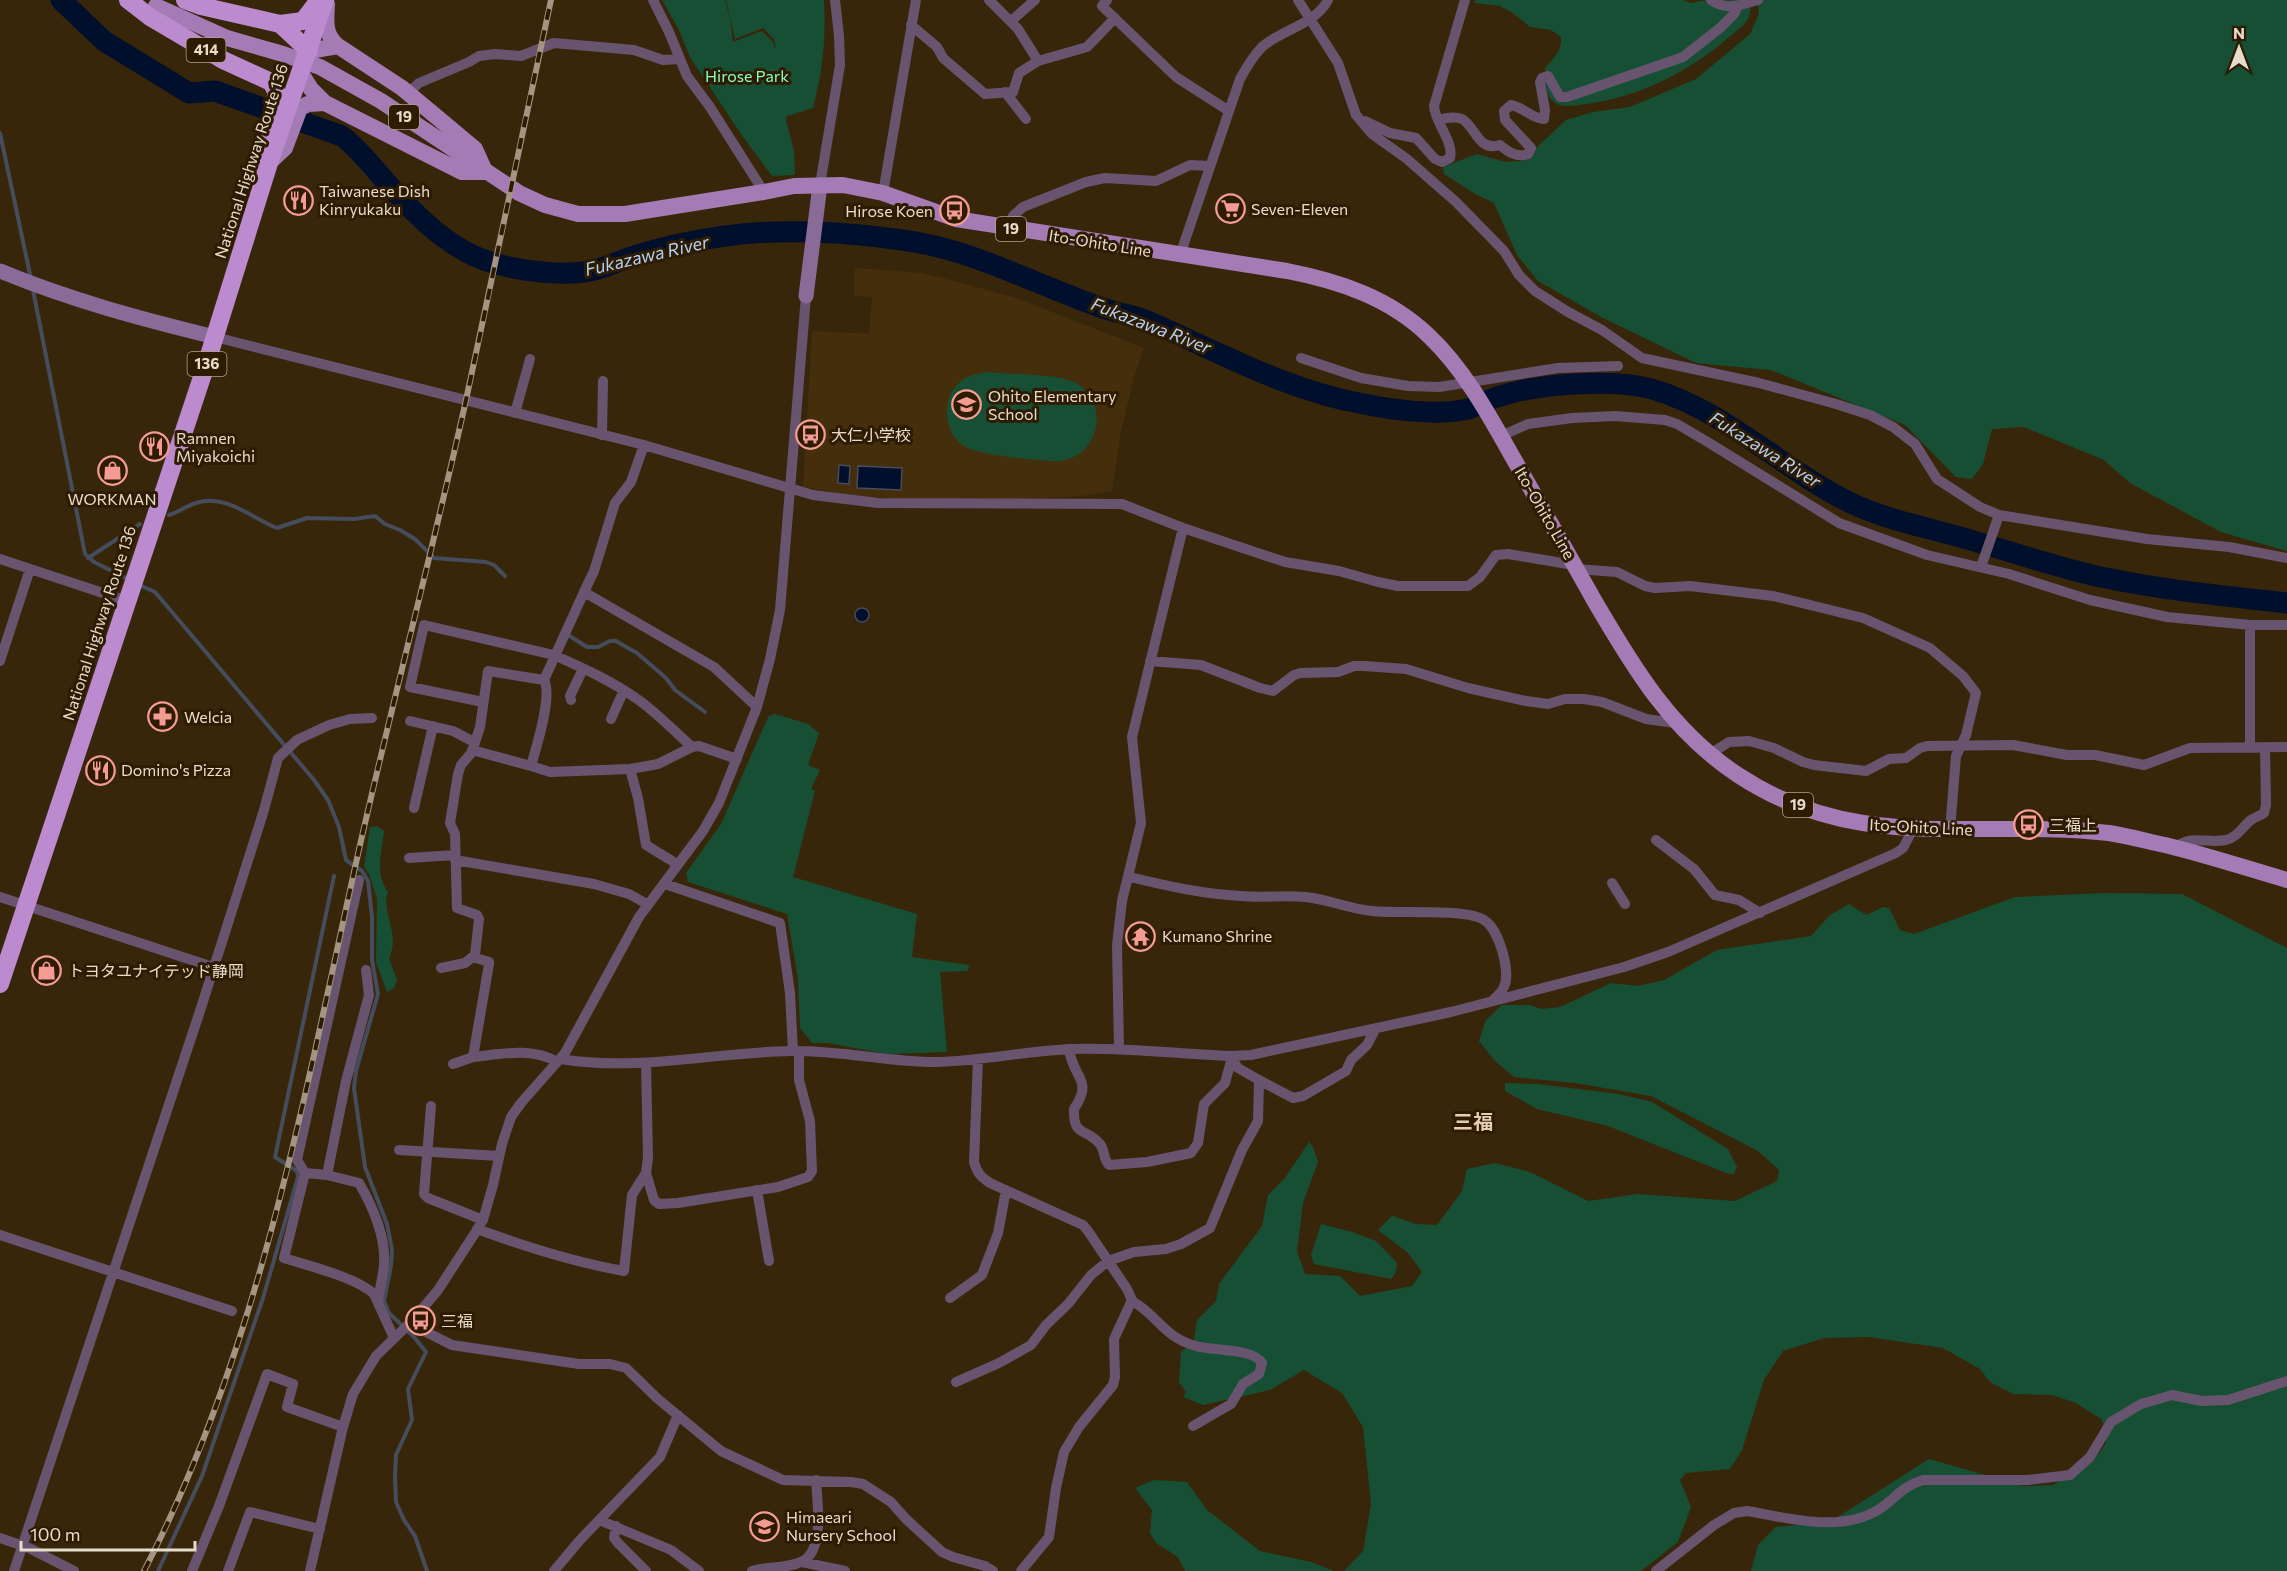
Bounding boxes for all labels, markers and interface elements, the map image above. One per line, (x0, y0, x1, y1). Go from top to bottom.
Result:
north arrow (2209, 18, 2269, 78)
text: N (2233, 23, 2245, 42)
road number: 414 (186, 38, 226, 62)
street label: National Highway Route 136 (210, 61, 291, 261)
park label: Hirose Park (705, 66, 789, 85)
road number: 19 (389, 105, 419, 129)
place label: Taiwanese Dish Kinryukaku (319, 181, 430, 218)
restaurant icon: Taiwanese Dish Kinryukaku (282, 184, 314, 216)
supermarket icon: Seven-Eleven (1214, 193, 1246, 225)
bus stop icon: Hirose Koen (938, 195, 970, 227)
place label: Seven-Eleven (1251, 199, 1348, 218)
place label: Hirose Koen (845, 201, 933, 220)
road number: 19 (996, 217, 1026, 241)
street label: Ito-Ohito Line (1047, 225, 1153, 260)
water label: Fukazawa River (583, 230, 712, 280)
water label: Fukazawa River (1088, 292, 1215, 358)
road number: 136 (188, 352, 226, 376)
place label: Ohito Elementary School (988, 386, 1117, 423)
school or university icon: Ohito Elementary School (951, 389, 983, 421)
water label: Fukazawa River (1706, 406, 1826, 492)
bus stop icon: 大仁小学校 (794, 419, 826, 451)
place label: 大仁小学校 (831, 425, 911, 444)
place label: Ramnen Miyakoichi (176, 428, 255, 465)
restaurant icon: Ramnen Miyakoichi (139, 431, 171, 463)
shop icon: WORKMAN (96, 455, 128, 487)
street label: Ito-Ohito Line (1511, 463, 1580, 562)
place label: WORKMAN (68, 489, 156, 508)
street label: National Highway Route 136 (58, 523, 139, 723)
pharmacy icon: Welcia (147, 701, 179, 733)
place label: Welcia (184, 707, 232, 726)
restaurant icon: Domino's Pizza (84, 754, 116, 786)
place label: Domino's Pizza (121, 760, 231, 779)
road number: 19 (1783, 793, 1813, 817)
bus stop icon: 三福上 (2012, 809, 2044, 841)
street label: Ito-Ohito Line (1869, 814, 1973, 839)
place label: 三福上 (2049, 815, 2097, 834)
temple icon: Kumano Shrine (1125, 920, 1157, 952)
place label: Kumano Shrine (1162, 926, 1272, 945)
shop icon: トヨタユナイテッド静岡 (31, 955, 63, 987)
place label: トヨタユナイテッド静岡 (68, 961, 244, 980)
district label: 三福 (1453, 1109, 1493, 1133)
bus stop icon: 三福 (404, 1305, 436, 1337)
place label: 三福 (441, 1311, 473, 1330)
place label: Himaeari Nursery School (786, 1507, 896, 1544)
school or university icon: Himaeari Nursery School (749, 1510, 781, 1542)
scale bar (21, 1514, 195, 1552)
text: 100 m (30, 1523, 80, 1545)

